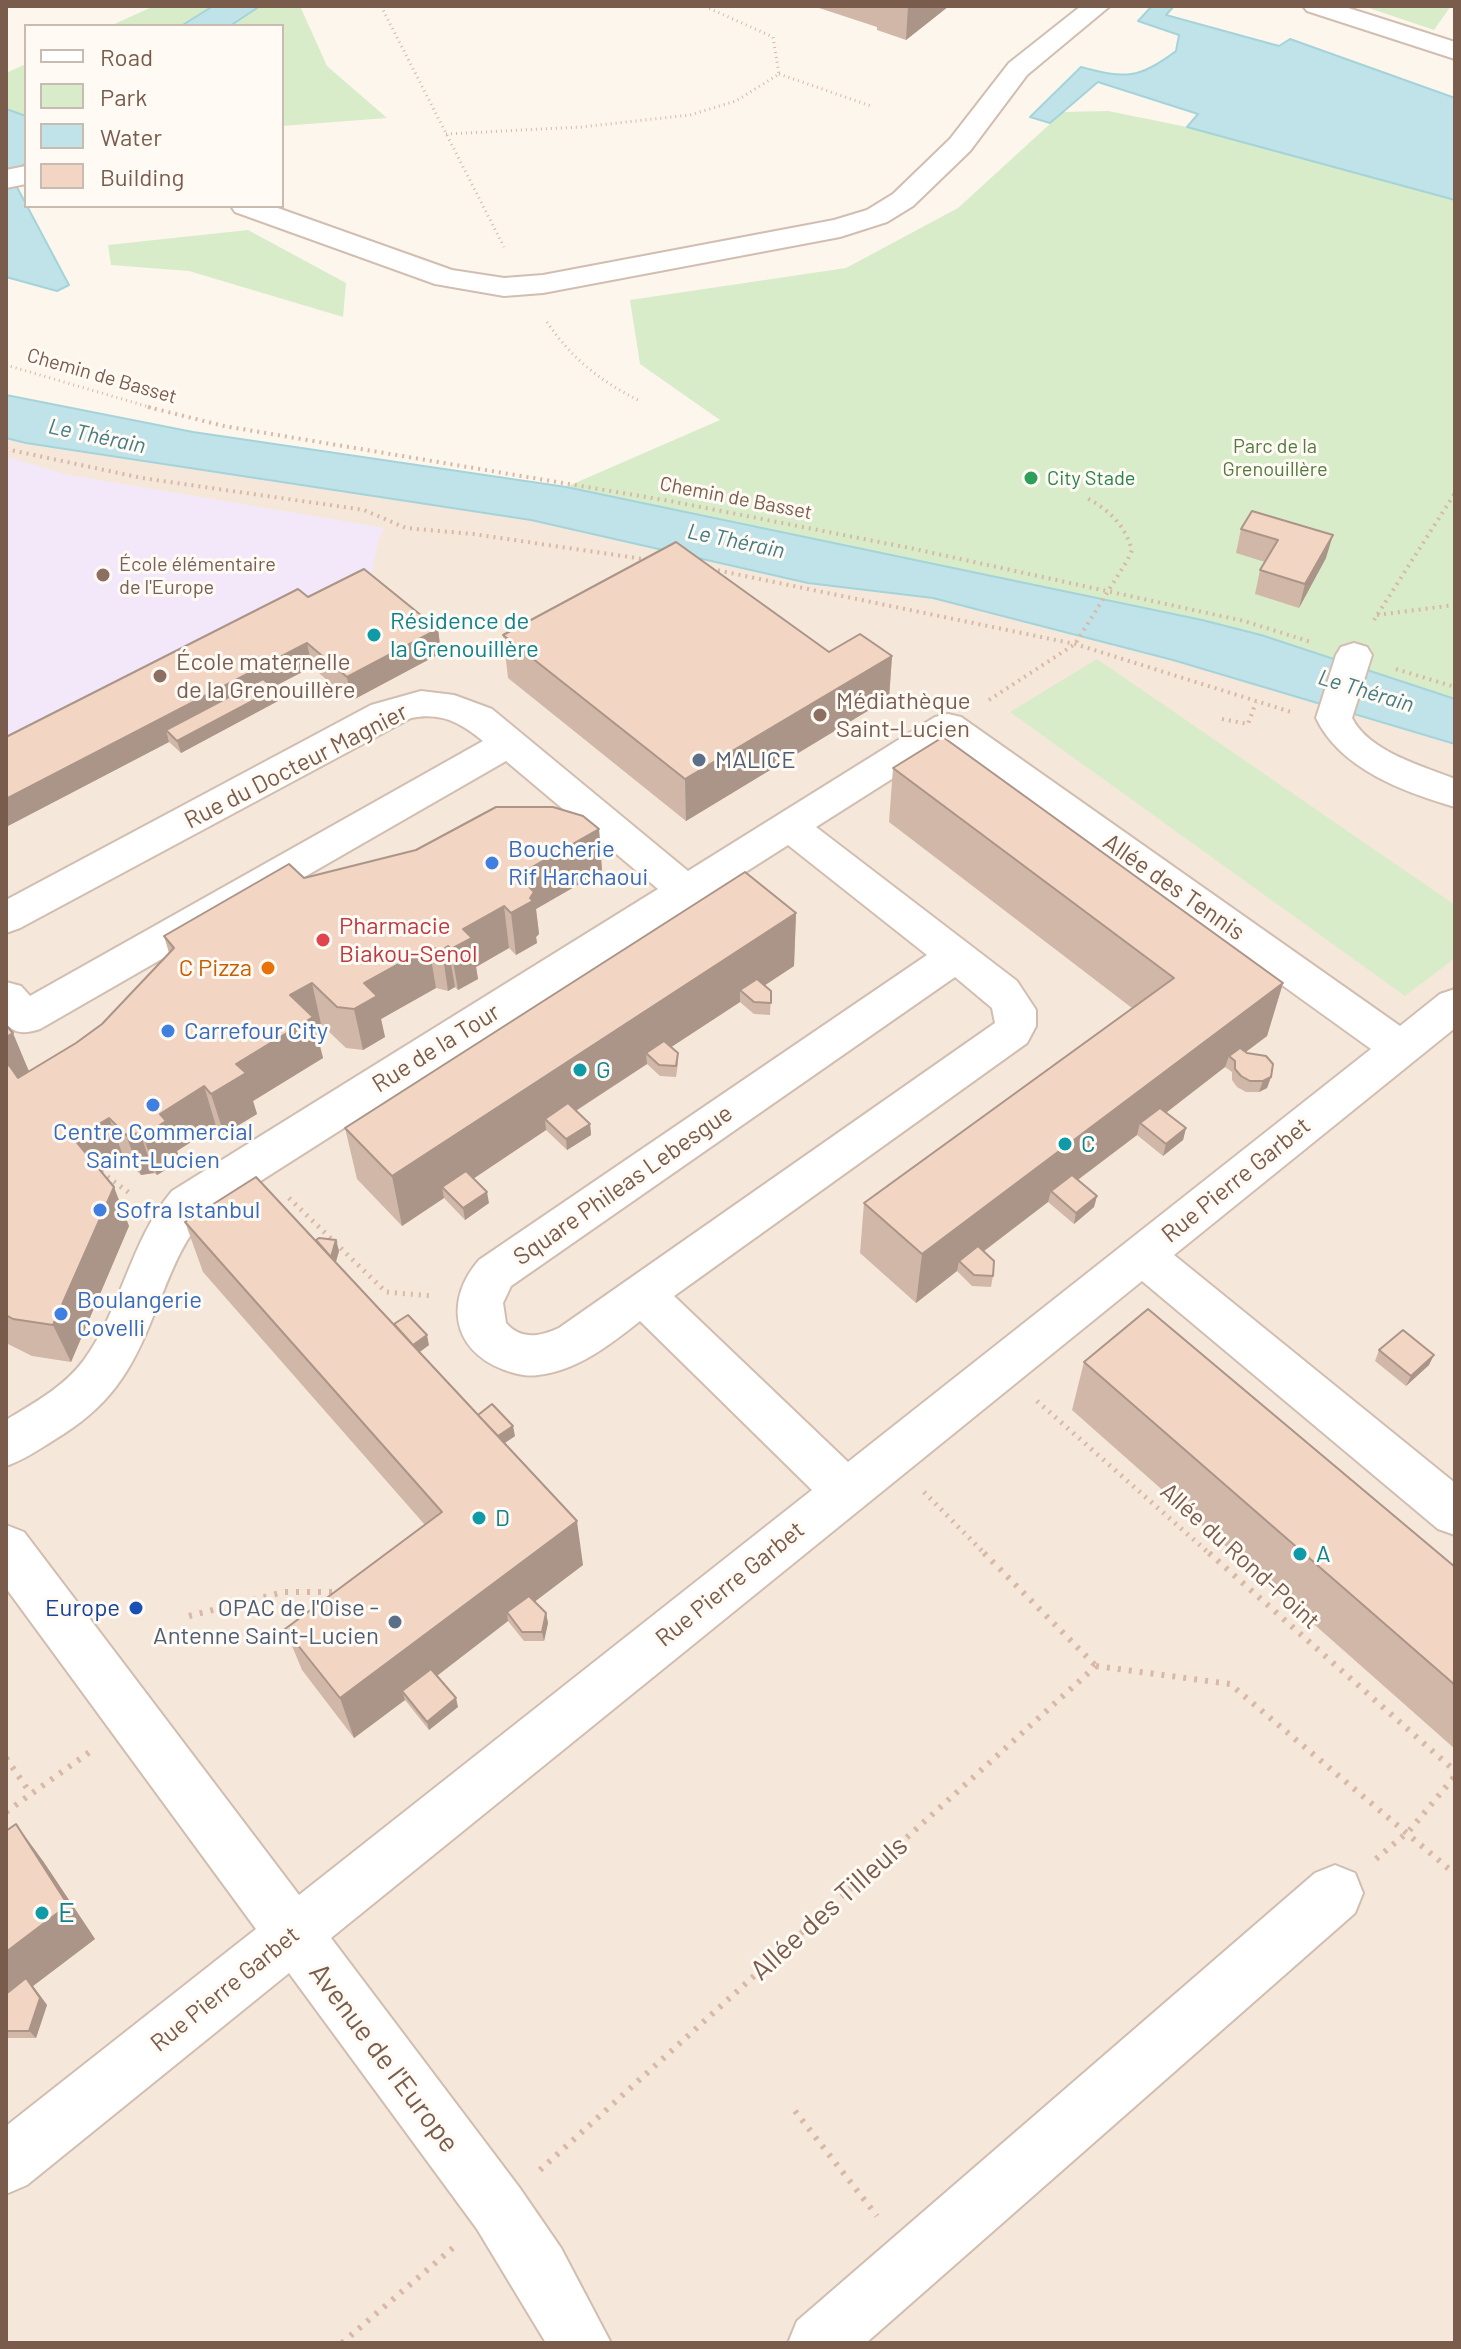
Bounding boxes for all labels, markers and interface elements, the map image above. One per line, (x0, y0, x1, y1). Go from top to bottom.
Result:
legend (24, 24, 284, 208)
text: Road (100, 42, 153, 71)
text: Park (100, 82, 147, 111)
text: Water (100, 122, 162, 151)
text: Building (100, 162, 184, 191)
street label: Chemin de Basset (24, 343, 180, 409)
water label: Le Thérain (46, 413, 148, 459)
park label: Parc de la Grenouillère (1222, 434, 1328, 481)
place label: City Stade (1047, 466, 1135, 490)
marker: City Stade (1022, 469, 1040, 487)
street label: Chemin de Basset (658, 471, 814, 525)
water label: Le Thérain (685, 518, 787, 564)
place label: École élémentaire de l'Europe (119, 552, 276, 599)
marker: École élémentaire de l'Europe (94, 566, 112, 584)
place label: Résidence de la Grenouillère (390, 607, 539, 663)
marker: Résidence de la Grenouillère (365, 626, 383, 644)
place label: École maternelle de la Grenouillère (176, 648, 355, 704)
water label: Le Thérain (1315, 664, 1417, 718)
marker: École maternelle de la Grenouillère (151, 667, 169, 685)
place label: Médiathèque Saint-Lucien (836, 687, 971, 743)
street label: Rue du Docteur Magnier (180, 697, 412, 835)
marker: Médiathèque Saint-Lucien (811, 706, 829, 724)
place label: MALICE (715, 746, 796, 774)
marker: MALICE (690, 751, 708, 769)
street label: Allée des Tennis (1098, 828, 1250, 946)
place label: Boucherie Rif Harchaoui (508, 835, 648, 891)
marker: Boucherie Rif Harchaoui (483, 854, 501, 872)
place label: Pharmacie Biakou-Senol (339, 912, 478, 968)
marker: Pharmacie Biakou-Senol (314, 931, 332, 949)
place label: C Pizza (179, 954, 252, 982)
marker: C Pizza (259, 959, 277, 977)
street label: Rue de la Tour (367, 997, 505, 1099)
place label: Carrefour City (184, 1017, 328, 1045)
marker: Carrefour City (159, 1022, 177, 1040)
place label: G (596, 1056, 611, 1084)
marker: G (571, 1061, 589, 1079)
marker: Centre Commercial Saint-Lucien (144, 1096, 162, 1114)
street label: Square Phileas Lebesgue (508, 1098, 738, 1272)
street label: Rue Pierre Garbet (1156, 1111, 1316, 1249)
place label: Centre Commercial Saint-Lucien (53, 1118, 253, 1174)
place label: C (1081, 1130, 1096, 1158)
marker: C (1056, 1135, 1074, 1153)
place label: Sofra Istanbul (116, 1196, 260, 1224)
marker: Sofra Istanbul (91, 1201, 109, 1219)
place label: Boulangerie Covelli (77, 1286, 202, 1342)
marker: Boulangerie Covelli (52, 1305, 70, 1323)
street label: Allée du Rond-Point (1154, 1477, 1326, 1635)
place label: D (495, 1504, 510, 1532)
marker: D (470, 1509, 488, 1527)
street label: Rue Pierre Garbet (650, 1515, 810, 1653)
place label: A (1316, 1540, 1331, 1568)
marker: A (1291, 1545, 1309, 1563)
place label: Europe (45, 1594, 120, 1622)
place label: OPAC de l'Oise - Antenne Saint-Lucien (153, 1594, 379, 1650)
marker: Europe (127, 1599, 145, 1617)
marker: OPAC de l'Oise - Antenne Saint-Lucien (386, 1613, 404, 1631)
street label: Allée des Tilleuls (744, 1829, 914, 1987)
place label: E (58, 1896, 75, 1930)
marker: E (33, 1904, 51, 1922)
street label: Rue Pierre Garbet (145, 1920, 305, 2058)
street label: Avenue de l'Europe (302, 1957, 466, 2159)

